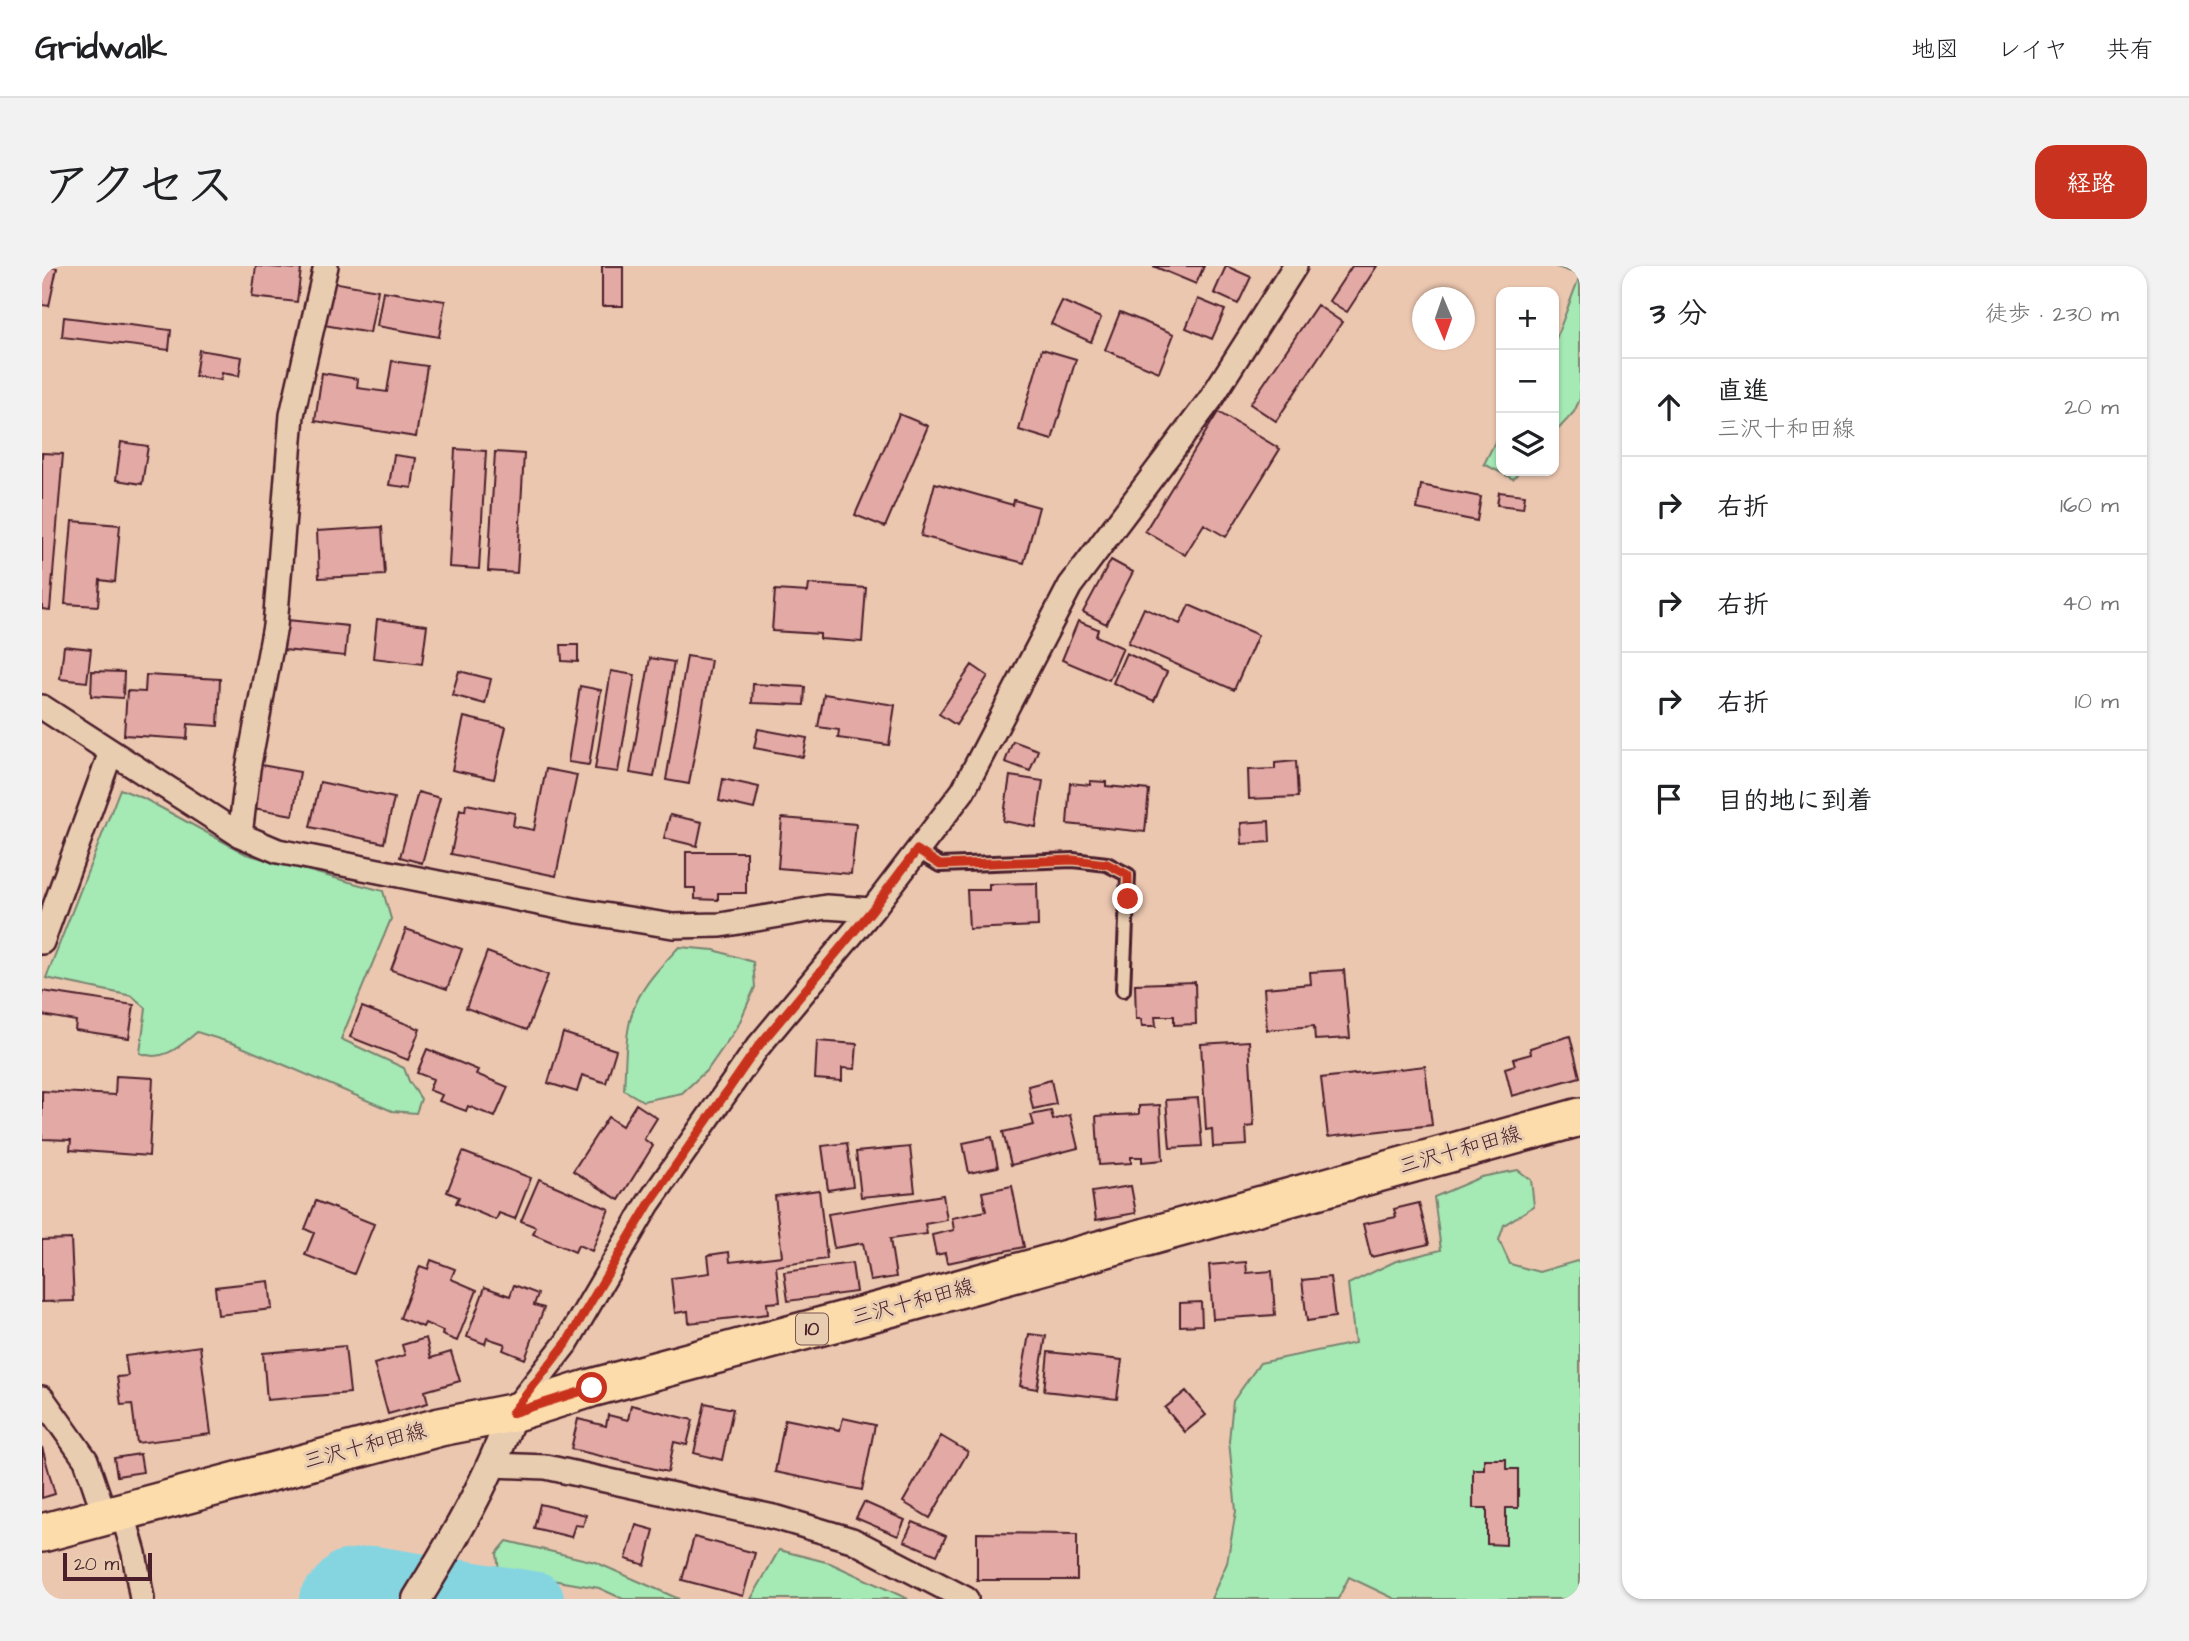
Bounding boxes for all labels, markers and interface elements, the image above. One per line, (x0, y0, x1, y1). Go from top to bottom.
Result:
text: Gridwalk (35, 25, 167, 71)
text: 地図 (1911, 33, 1959, 67)
text: レイヤ (1997, 33, 2068, 67)
text: 共有 (2106, 33, 2154, 67)
button: 経路 (2035, 145, 2147, 219)
text: アクセス (42, 153, 235, 221)
north arrow (1412, 287, 1475, 350)
map controls (1496, 287, 1559, 476)
button: + (1496, 287, 1559, 350)
text: 3 分 (1650, 293, 1707, 335)
text: 徒歩 · 230 m (1985, 298, 2119, 330)
button: − (1496, 350, 1559, 413)
text: 直進 (1717, 373, 1769, 409)
icon: ahead (1650, 388, 1688, 426)
text: 20 m (2064, 391, 2119, 423)
button: layers (1496, 413, 1559, 476)
text: 三沢十和田線 (1717, 413, 1855, 445)
icon: right (1650, 486, 1688, 524)
text: 右折 (1717, 489, 1769, 525)
text: 160 m (2060, 489, 2119, 521)
icon: right (1650, 584, 1688, 622)
text: 右折 (1717, 587, 1769, 623)
text: 40 m (2062, 587, 2119, 619)
icon: right (1650, 682, 1688, 720)
text: 右折 (1717, 685, 1769, 721)
text: 10 m (2074, 685, 2119, 717)
icon: arrive (1650, 780, 1688, 818)
text: 目的地に到着 (1717, 783, 1873, 819)
route end (1112, 883, 1143, 914)
street label: 三沢十和田線 (1395, 1119, 1525, 1181)
street label: 三沢十和田線 (848, 1272, 978, 1332)
road number: 10 (796, 1314, 828, 1344)
route start (576, 1372, 607, 1403)
street label: 三沢十和田線 (300, 1416, 430, 1476)
scale bar (63, 1550, 152, 1582)
text: 20 m (74, 1551, 119, 1578)

